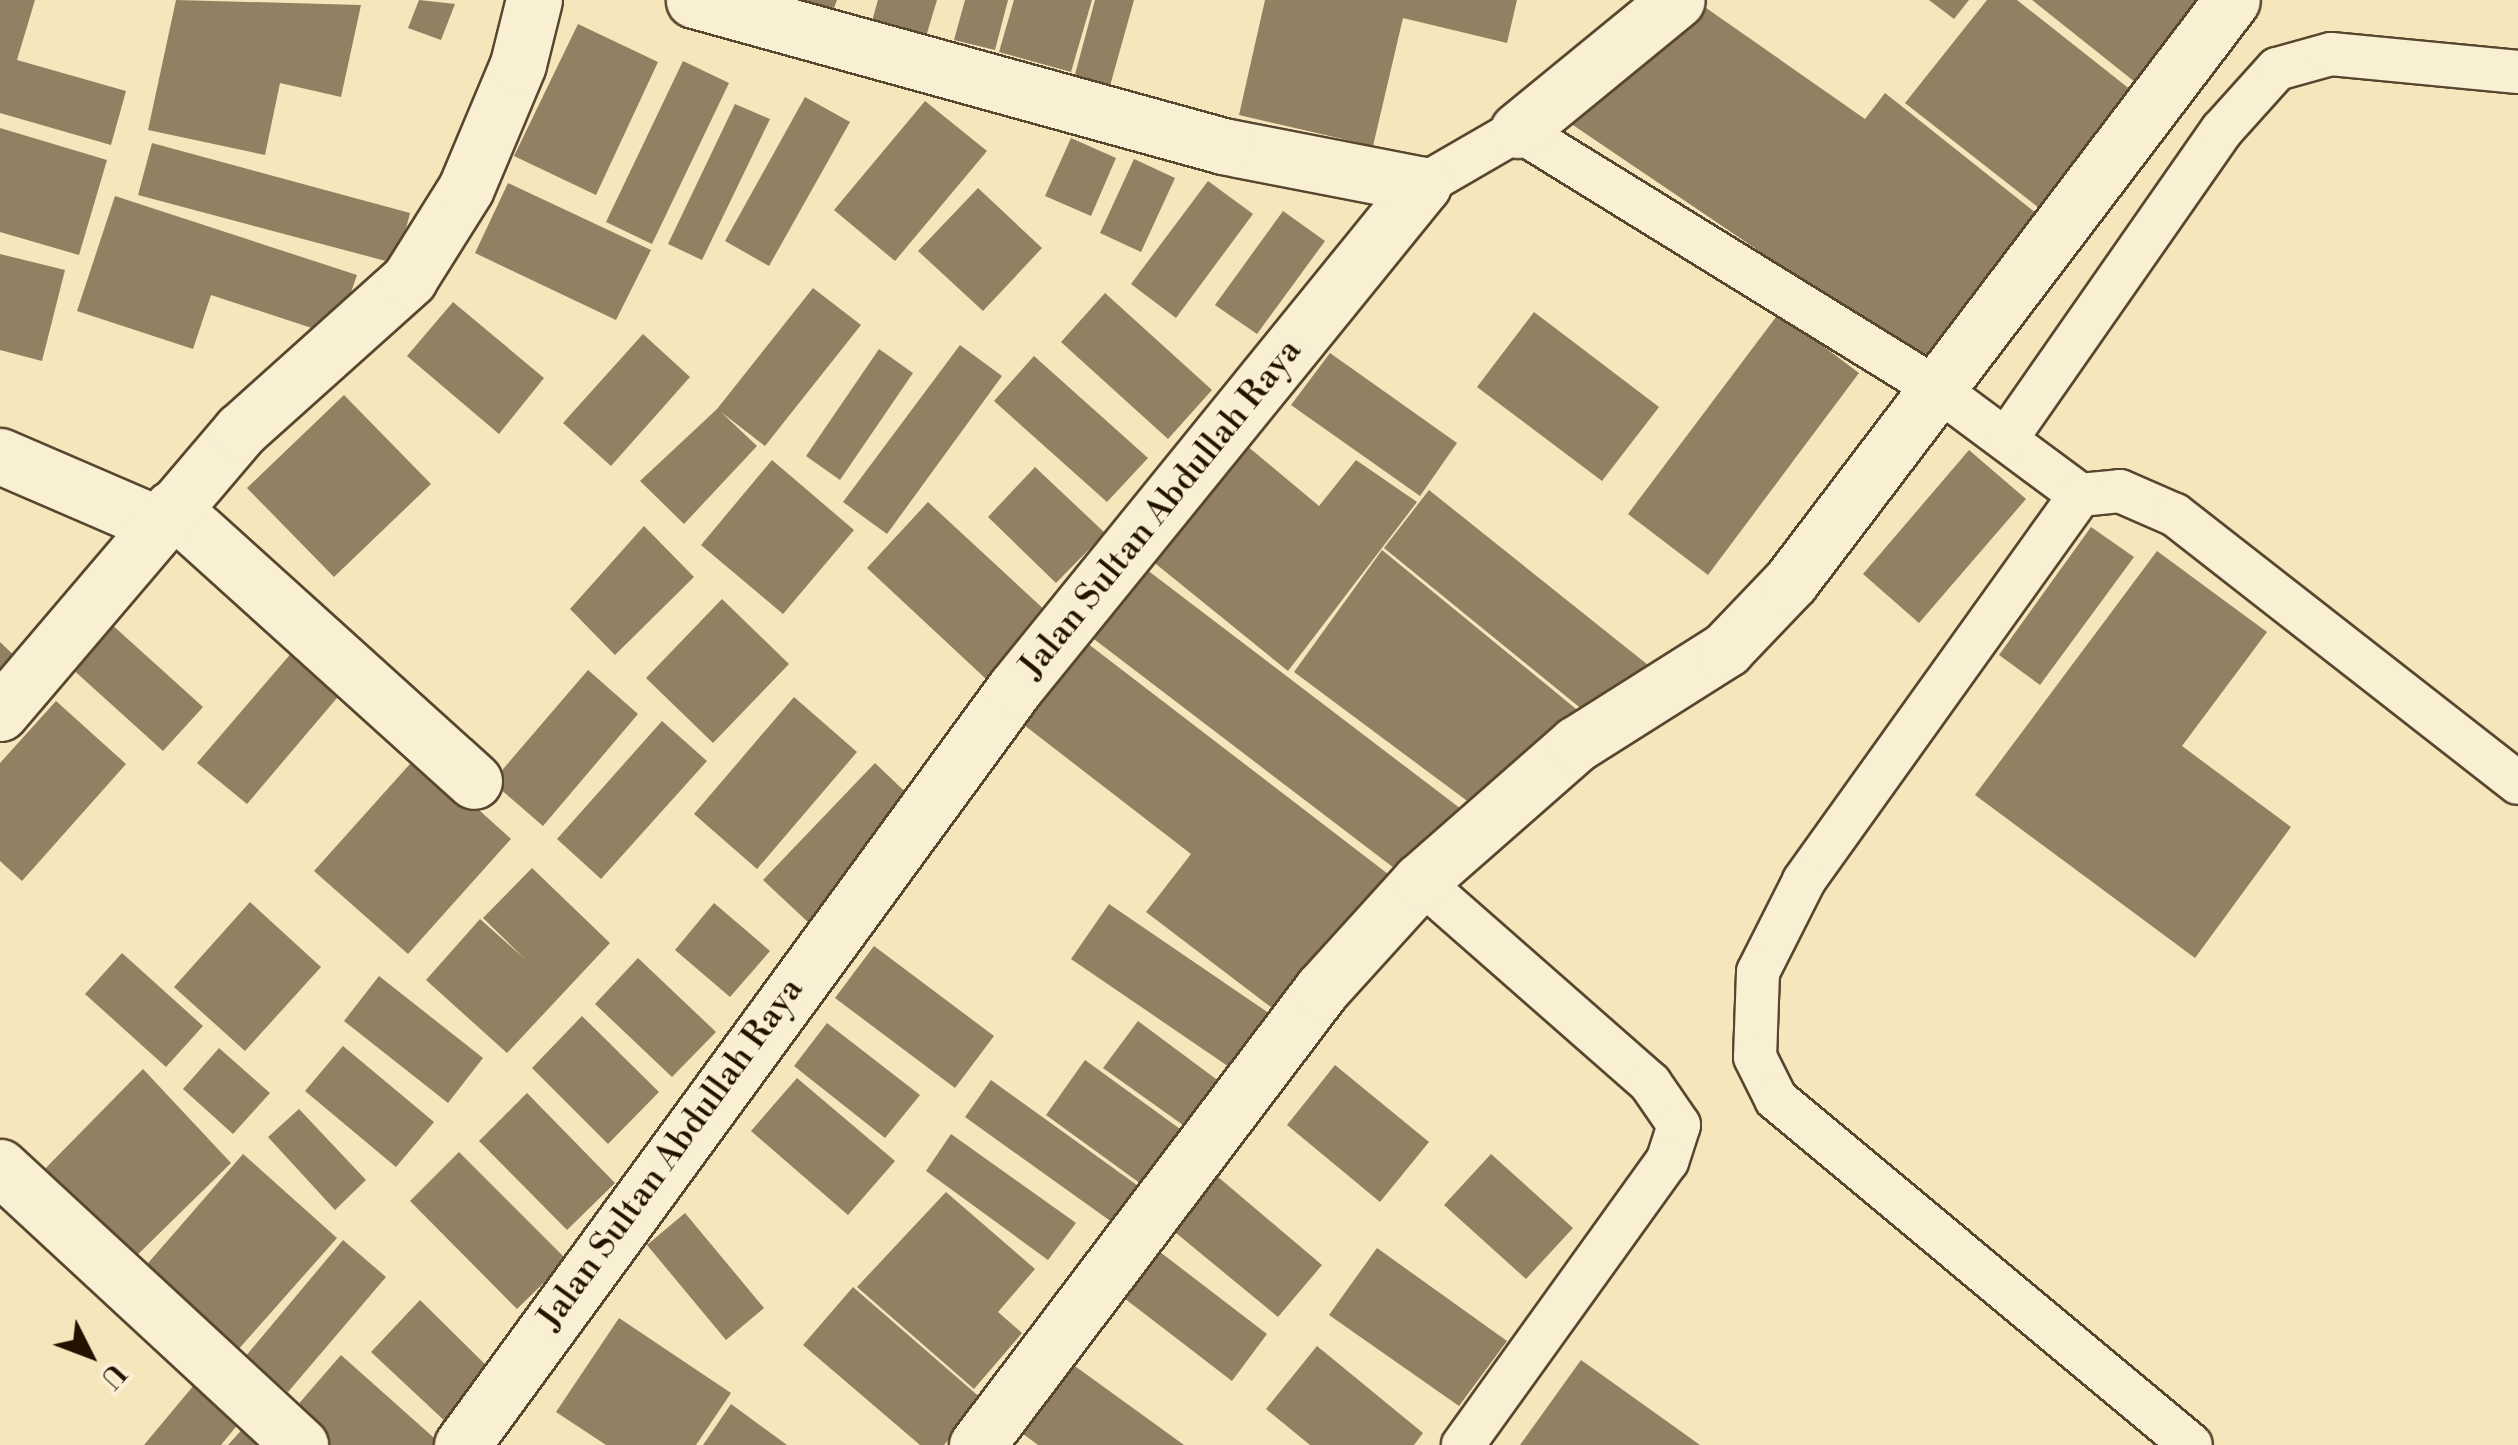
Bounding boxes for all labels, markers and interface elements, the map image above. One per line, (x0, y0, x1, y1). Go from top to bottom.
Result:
street label: Jalan Sultan Abdullah Raya (1011, 331, 1311, 687)
street label: Jalan Sultan Abdullah Raya (529, 970, 813, 1338)
north arrow (40, 1305, 140, 1405)
text: U (92, 1356, 133, 1395)

